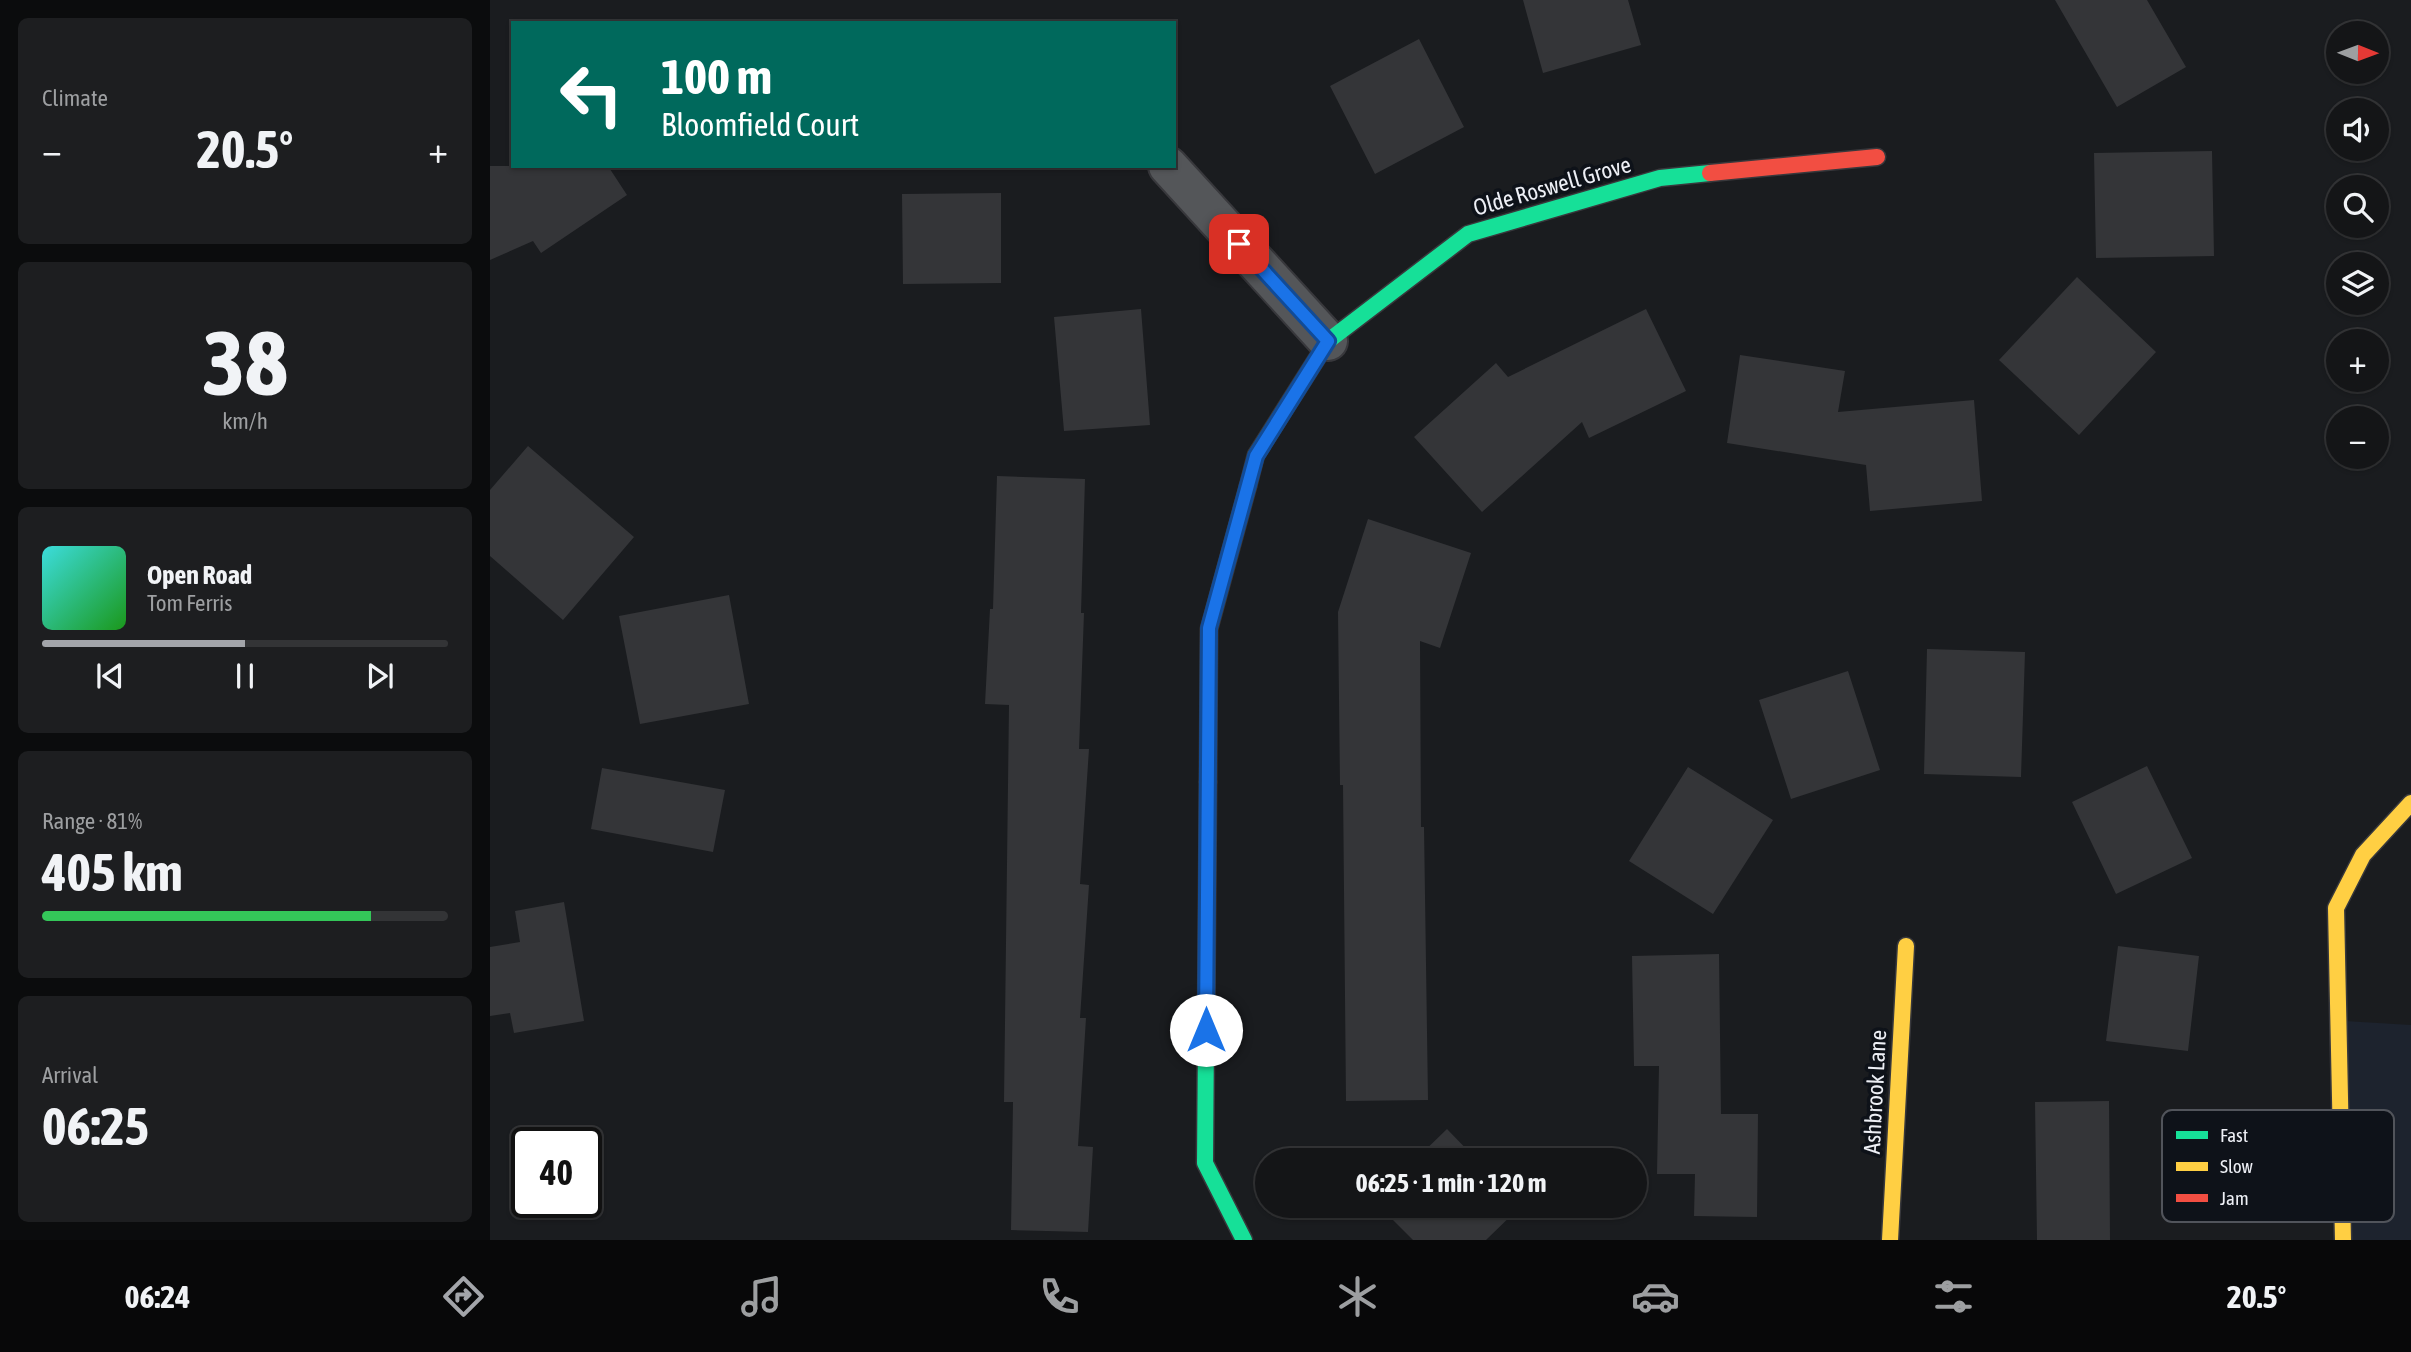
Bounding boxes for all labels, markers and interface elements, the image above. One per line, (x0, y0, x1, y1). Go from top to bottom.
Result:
north arrow (2326, 21, 2389, 84)
map controls (2326, 21, 2389, 469)
text: 100 m (661, 48, 772, 104)
icon: left (546, 49, 637, 140)
text: Climate (42, 85, 108, 111)
button: sound (2326, 98, 2389, 161)
text: Bloomfield Court (661, 106, 859, 143)
text: 20.5° (197, 119, 293, 179)
text: − (42, 128, 62, 171)
text: + (428, 128, 448, 171)
street label: Olde Roswell Grove (1470, 151, 1634, 221)
button: search (2326, 175, 2389, 238)
pin (1209, 214, 1269, 274)
icon: arrive (1220, 225, 1258, 263)
button: layers (2326, 252, 2389, 315)
text: 38 (202, 310, 288, 414)
button: + (2326, 329, 2389, 392)
button: − (2326, 406, 2389, 469)
text: km/h (222, 408, 268, 434)
text: Open Road (147, 560, 252, 590)
text: Tom Ferris (147, 590, 232, 616)
icon: previous (91, 657, 129, 695)
icon: pause (226, 657, 264, 695)
icon: next (361, 657, 399, 695)
text: Range · 81% (42, 808, 142, 834)
text: 405 km (42, 842, 183, 902)
position arrow (1169, 993, 1243, 1067)
street label: Ashbrook Lane (1859, 1029, 1891, 1155)
text: Arrival (42, 1062, 98, 1088)
text: 06:25 (42, 1096, 149, 1156)
legend (2162, 1110, 2394, 1222)
text: Fast (2220, 1124, 2248, 1146)
speed limit sign: 40 (511, 1127, 602, 1218)
text: Slow (2220, 1155, 2254, 1177)
text: 06:25 · 1 min · 120 m (1356, 1168, 1546, 1198)
text: Jam (2220, 1187, 2249, 1209)
icon: directions (439, 1272, 488, 1321)
icon: music (737, 1272, 786, 1321)
icon: phone (1035, 1272, 1084, 1321)
icon: climate (1333, 1272, 1382, 1321)
icon: car (1631, 1272, 1680, 1321)
icon: filters (1929, 1272, 1978, 1321)
text: 06:24 (124, 1278, 190, 1315)
text: 20.5° (2227, 1278, 2286, 1315)

